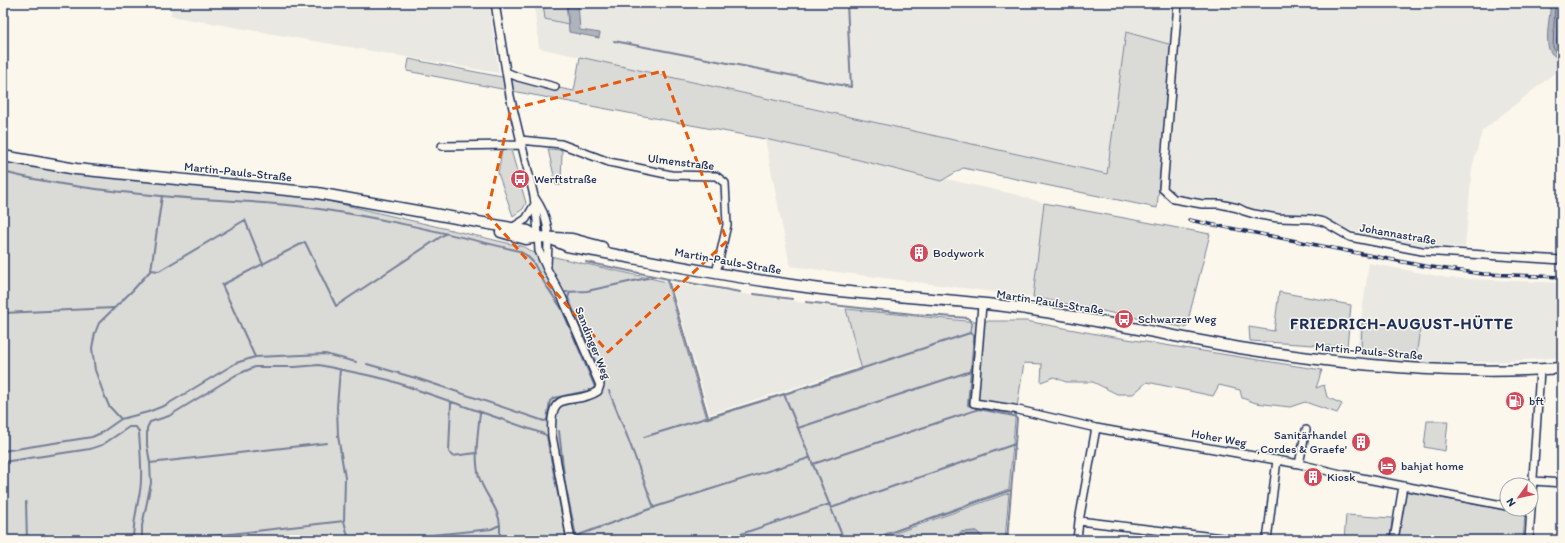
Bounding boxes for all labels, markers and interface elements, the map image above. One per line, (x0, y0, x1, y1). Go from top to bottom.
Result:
street label: Ulmenstraße (647, 151, 715, 173)
street label: Martin-Pauls-Straße (183, 159, 293, 185)
bus stop icon: Werftstraße (509, 168, 531, 190)
place label: Werftstraße (534, 172, 597, 186)
street label: Johannastraße (1359, 220, 1438, 248)
building icon: Bodywork (908, 242, 930, 264)
street label: Martin-Pauls-Straße (673, 245, 783, 277)
place label: Bodywork (933, 246, 984, 260)
street label: Martin-Pauls-Straße (995, 287, 1105, 317)
street label: Sandinger Weg (572, 305, 614, 382)
bus stop icon: Schwarzer Weg (1113, 308, 1135, 330)
place label: Schwarzer Weg (1138, 312, 1217, 326)
district label: FRIEDRICH-AUGUST-HÜTTE (1290, 314, 1514, 333)
street label: Martin-Pauls-Straße (1314, 339, 1424, 363)
fuel station icon: bft (1504, 390, 1526, 412)
place label: bft (1529, 394, 1544, 408)
street label: Hoher Weg (1190, 426, 1249, 450)
place label: Sanitärhandel ,Cordes & Graefe' (1257, 428, 1348, 456)
building icon: Sanitärhandel ,Cordes & Graefe' (1350, 431, 1372, 453)
hotel icon: bahjat home (1376, 455, 1398, 477)
place label: bahjat home (1401, 459, 1464, 473)
building icon: Kiosk (1302, 466, 1324, 488)
place label: Kiosk (1327, 470, 1355, 484)
north arrow (1499, 477, 1539, 517)
text: N (1504, 496, 1519, 509)

